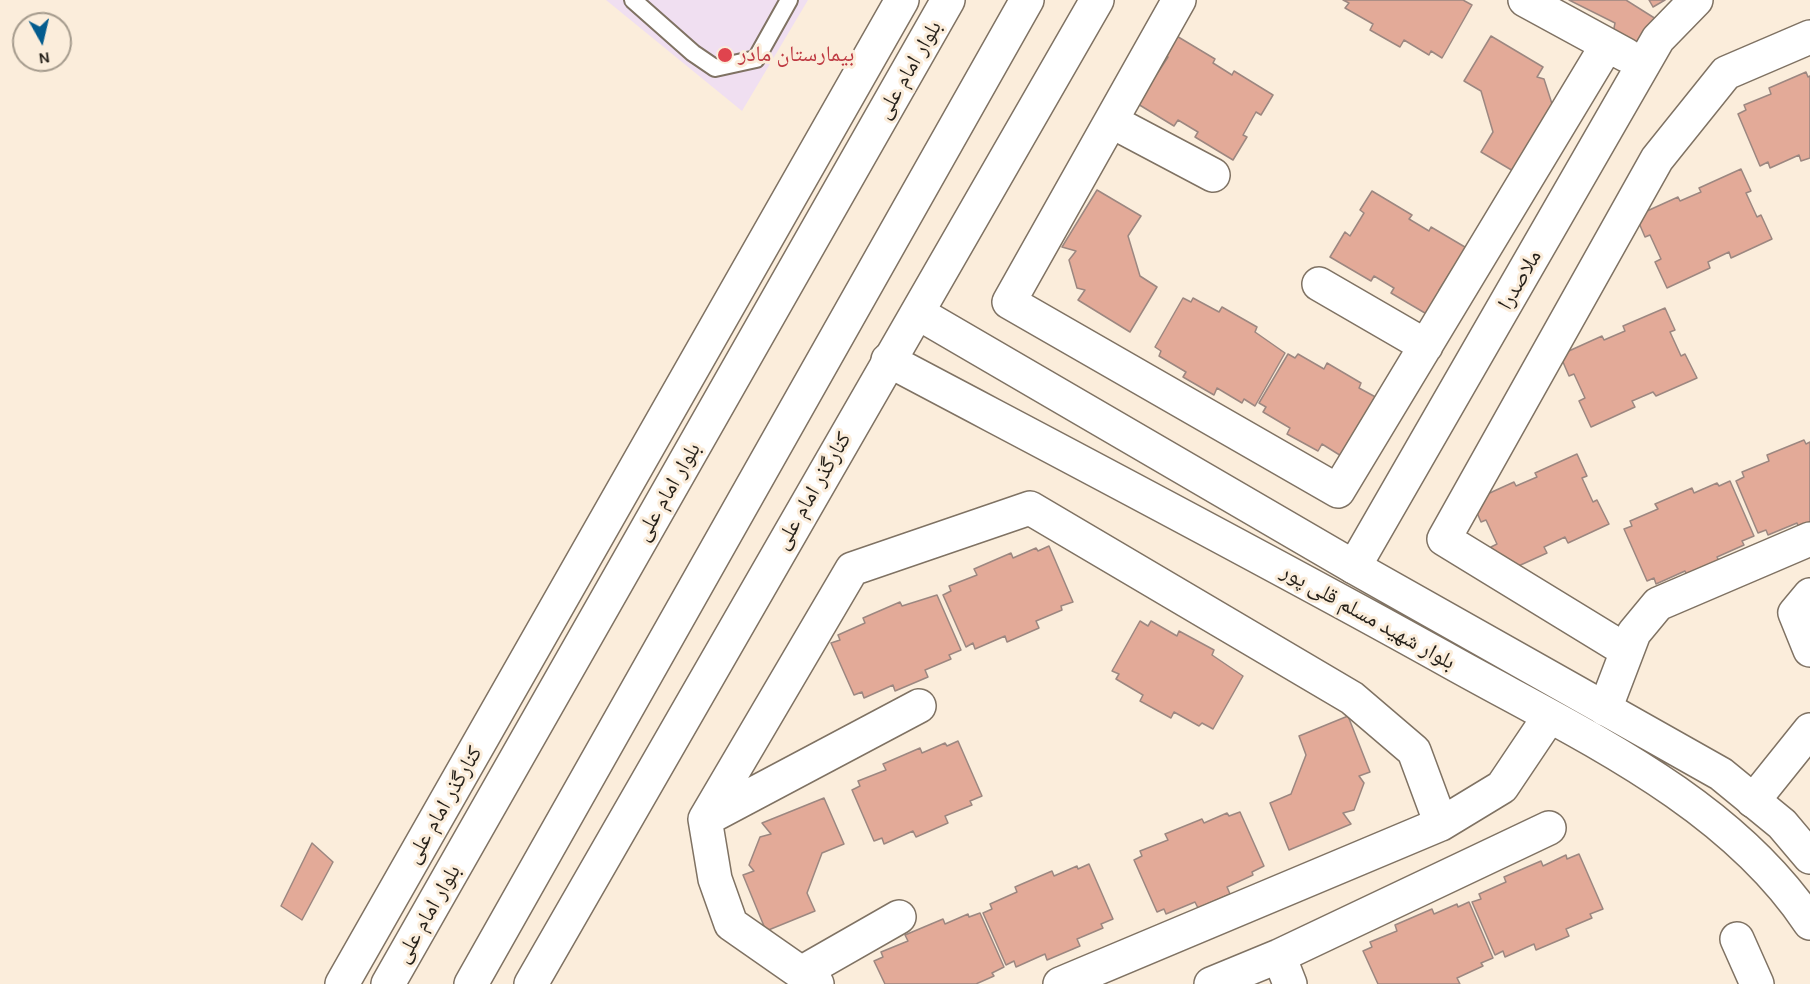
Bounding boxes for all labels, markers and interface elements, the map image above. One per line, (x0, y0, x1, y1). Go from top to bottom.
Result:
north arrow (12, 12, 72, 72)
street label: بلوار امام علی (870, 16, 948, 124)
place label: بیمارستان مادر (738, 42, 854, 68)
marker: بیمارستان مادر (716, 46, 734, 64)
text: N (37, 48, 51, 69)
street label: ملاصدرا (1492, 245, 1548, 315)
street label: کنارگذر امام علی (769, 428, 857, 554)
street label: بلوار امام علی (629, 438, 707, 546)
street label: بلوار شهید مسلم قلی پور (1276, 558, 1460, 676)
street label: کنارگذر امام علی (400, 742, 488, 868)
street label: بلوار امام علی (389, 860, 467, 968)

